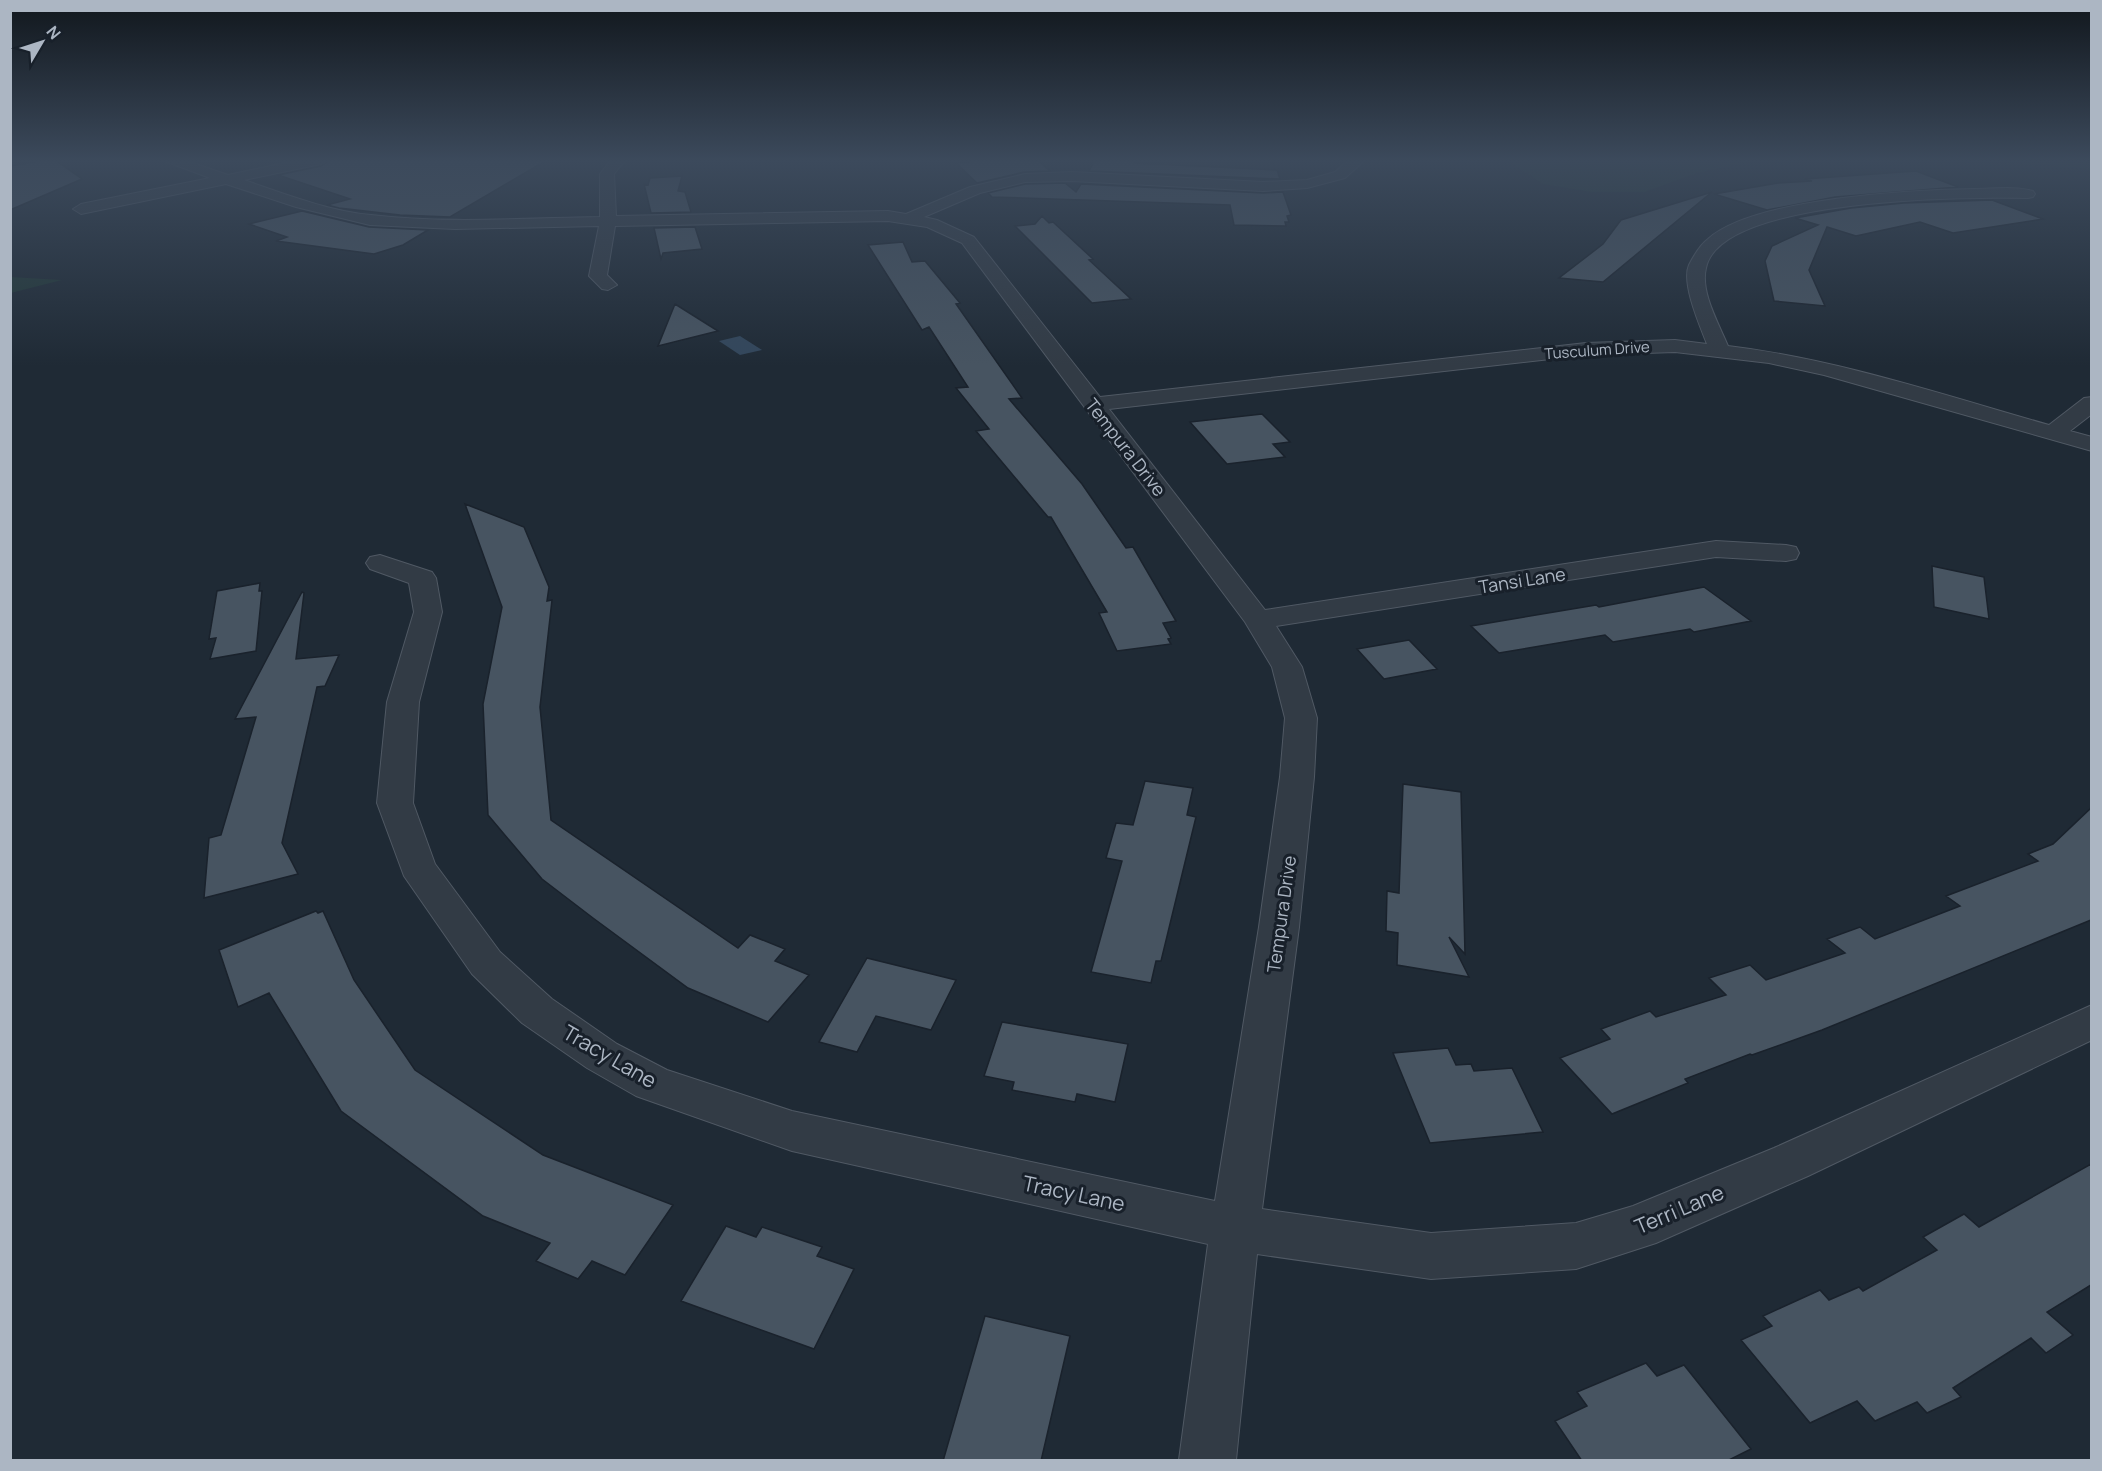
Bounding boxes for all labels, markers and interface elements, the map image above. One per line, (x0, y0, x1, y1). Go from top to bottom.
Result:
north arrow (12, 12, 72, 72)
text: N (41, 21, 66, 44)
street label: Tusculum Drive (1544, 336, 1651, 364)
street label: Tempura Drive (1080, 393, 1172, 501)
street label: Tansi Lane (1477, 561, 1567, 599)
street label: Tempura Drive (1261, 854, 1301, 974)
street label: Tracy Lane (558, 1018, 662, 1094)
street label: Tracy Lane (1020, 1169, 1128, 1217)
street label: Terri Lane (1630, 1178, 1728, 1240)

